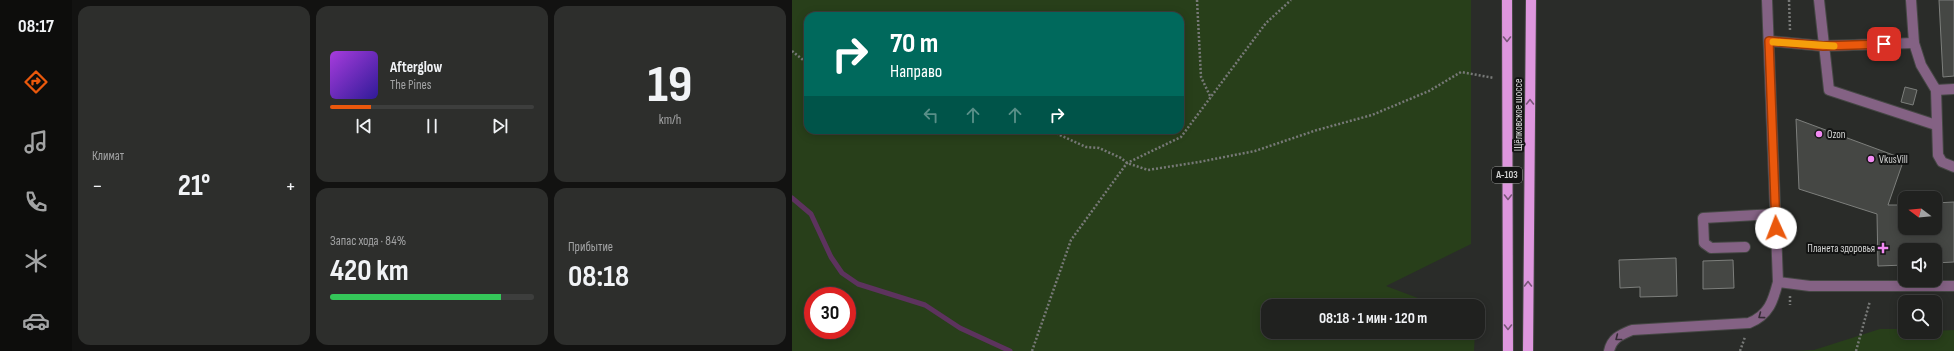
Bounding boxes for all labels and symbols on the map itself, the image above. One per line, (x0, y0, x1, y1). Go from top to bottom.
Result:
pin (1867, 27, 1901, 61)
one-way arrow (1503, 36, 1511, 42)
street label: Щёлковское шоссе (1512, 79, 1525, 151)
one-way arrow (1526, 99, 1534, 105)
place label: Ozon (1827, 128, 1846, 141)
marker: Ozon (1814, 129, 1824, 139)
place label: VkusVill (1879, 153, 1908, 166)
marker: VkusVill (1866, 154, 1876, 164)
road number: А-103 (1492, 167, 1522, 183)
north arrow (1898, 191, 1942, 235)
one-way arrow (1503, 194, 1512, 200)
position arrow (1755, 207, 1797, 249)
place label: Планета здоровья (1807, 242, 1875, 255)
marker: Планета здоровья (1878, 243, 1888, 253)
one-way arrow (1524, 281, 1532, 287)
speed limit sign: 30 (804, 287, 856, 339)
one-way arrow (1759, 311, 1766, 318)
one-way arrow (1504, 324, 1512, 330)
one-way arrow (1615, 333, 1622, 340)

